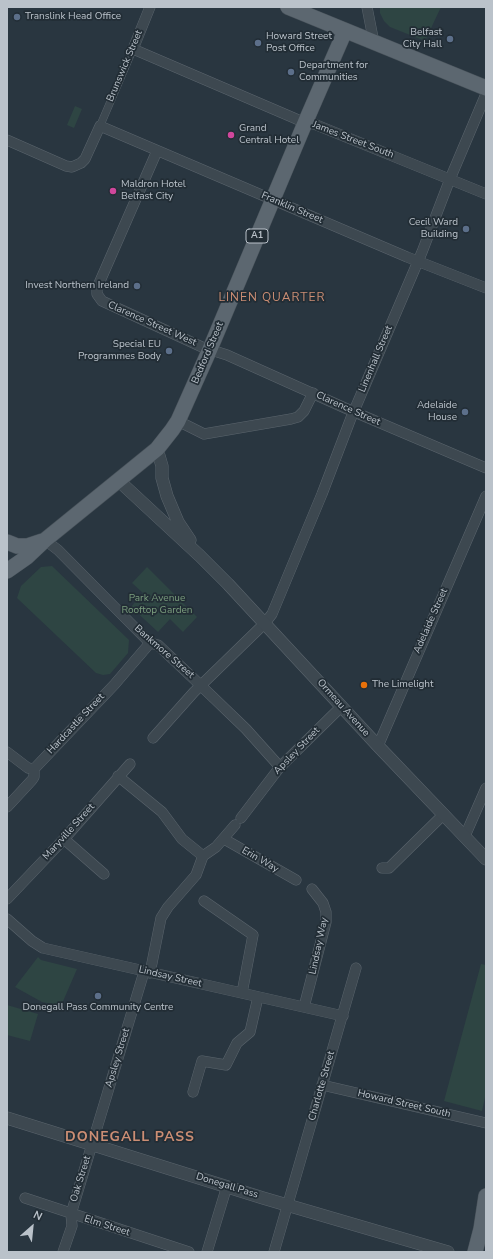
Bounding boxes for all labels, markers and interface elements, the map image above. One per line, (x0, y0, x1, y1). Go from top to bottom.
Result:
place label: Translink Head Office (25, 11, 121, 23)
marker: Translink Head Office (12, 12, 22, 22)
place label: Belfast City Hall (403, 27, 442, 50)
street label: Brunswick Street (105, 28, 145, 104)
place label: Howard Street Post Office (266, 31, 332, 54)
marker: Belfast City Hall (445, 34, 455, 44)
marker: Howard Street Post Office (253, 38, 263, 48)
place label: Department for Communities (299, 60, 368, 84)
marker: Department for Communities (286, 67, 296, 77)
street label: James Street South (311, 119, 395, 161)
place label: Grand Central Hotel (239, 123, 299, 146)
marker: Grand Central Hotel (226, 130, 236, 140)
place label: Maldron Hotel Belfast City (121, 179, 186, 202)
marker: Maldron Hotel Belfast City (108, 186, 118, 196)
street label: Franklin Street (259, 190, 325, 226)
place label: Cecil Ward Building (409, 217, 458, 240)
marker: Cecil Ward Building (461, 224, 471, 234)
road number: A1 (246, 229, 268, 243)
place label: Invest Northern Ireland (25, 280, 129, 292)
marker: Invest Northern Ireland (132, 281, 142, 291)
district label: LINEN QUARTER (218, 291, 326, 305)
street label: Clarence Street West (106, 299, 198, 349)
street label: Bedford Street (190, 320, 226, 386)
street label: Linenhall Street (357, 324, 395, 394)
place label: Special EU Programmes Body (78, 339, 161, 362)
marker: Special EU Programmes Body (164, 346, 174, 356)
street label: Clarence Street (314, 389, 382, 429)
place label: Adelaide House (417, 400, 457, 424)
marker: Adelaide House (460, 407, 470, 417)
street label: Adelaide Street (411, 587, 451, 655)
park label: Park Avenue Rooftop Garden (121, 593, 193, 616)
street label: Bankmore Street (132, 623, 196, 681)
street label: Ormeau Avenue (314, 677, 372, 739)
place label: The Limelight (372, 679, 434, 691)
marker: The Limelight (359, 680, 369, 690)
street label: Hardcastle Street (45, 691, 107, 757)
street label: Apsley Street (271, 725, 323, 777)
street label: Maryville Street (41, 801, 97, 863)
street label: Erin Way (239, 845, 281, 875)
street label: Lindsay Way (307, 916, 331, 976)
street label: Lindsay Street (137, 964, 203, 990)
marker: Donegall Pass Community Centre (93, 991, 103, 1001)
place label: Donegall Pass Community Centre (23, 1002, 173, 1014)
street label: Apsley Street (103, 1027, 133, 1089)
street label: Charlotte Street (306, 1050, 338, 1122)
street label: Howard Street South (356, 1087, 452, 1121)
district label: DONEGALL PASS (65, 1130, 195, 1146)
street label: Oak Street (68, 1154, 94, 1204)
street label: Donegall Pass (194, 1171, 260, 1201)
north arrow (12, 1207, 52, 1247)
text: N (31, 1207, 45, 1224)
street label: Elm Street (83, 1213, 131, 1239)

